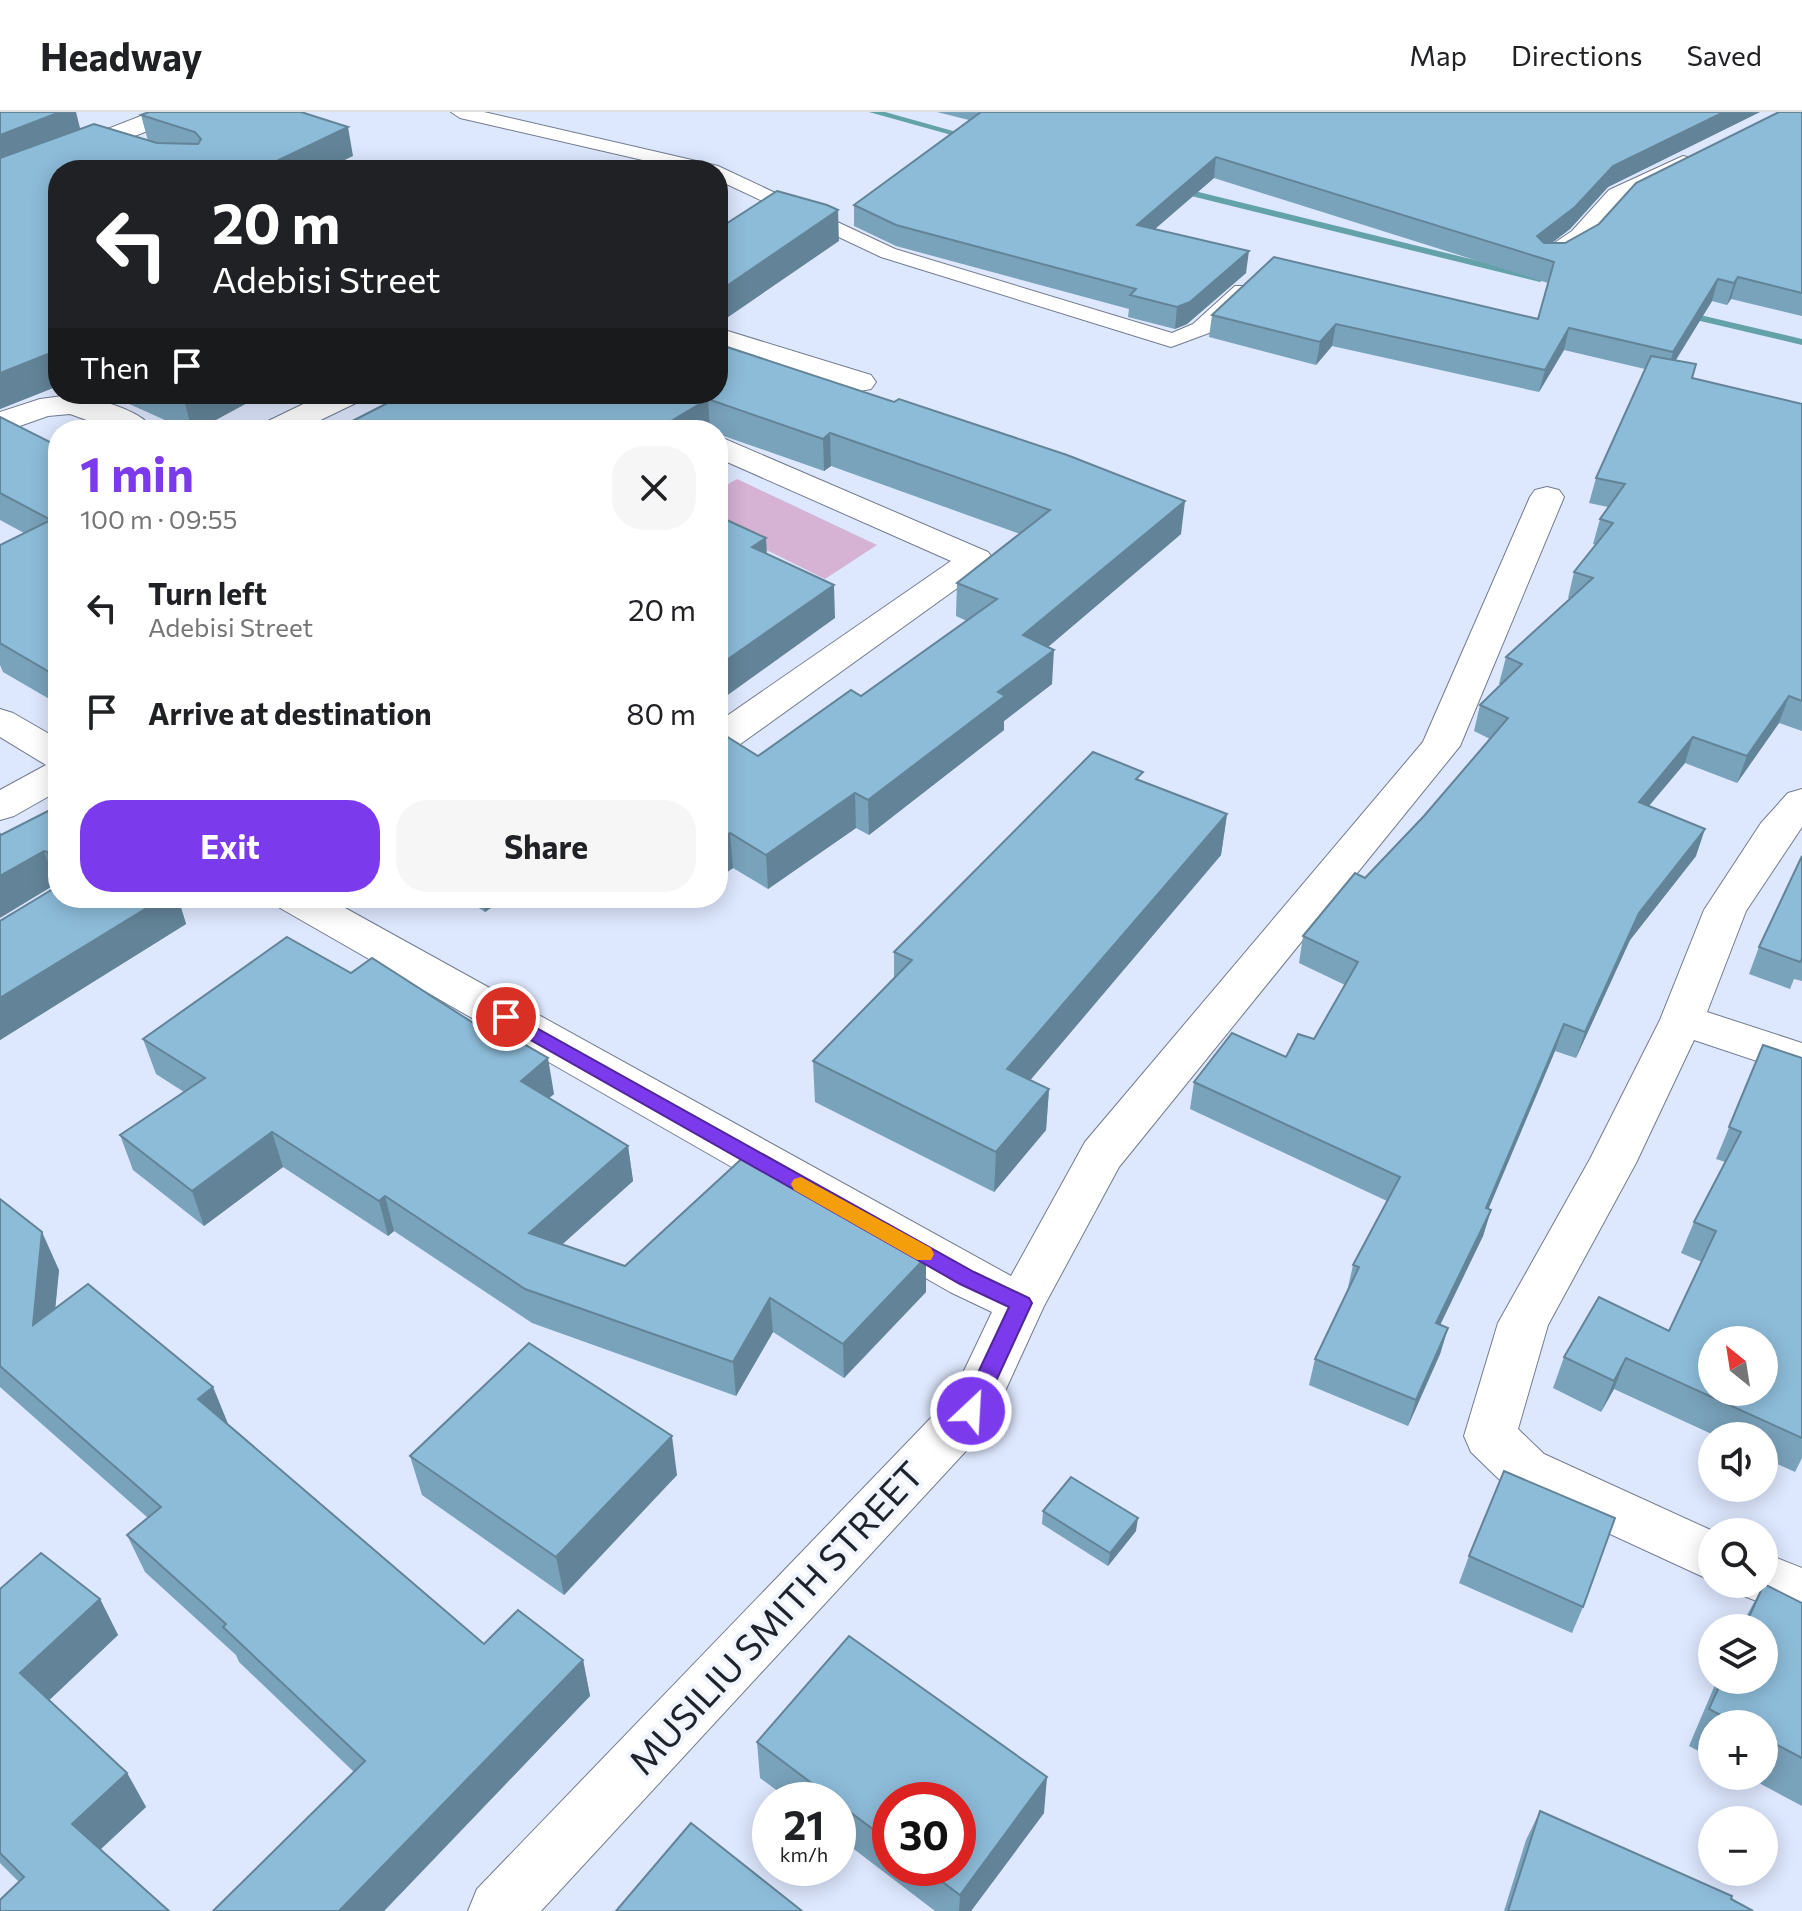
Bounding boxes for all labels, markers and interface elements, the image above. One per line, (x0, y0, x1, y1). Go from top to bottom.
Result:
text: Headway (40, 32, 202, 79)
text: Map (1409, 38, 1467, 72)
text: Directions (1511, 38, 1642, 72)
text: Saved (1686, 38, 1762, 72)
text: 20 m (212, 187, 340, 256)
icon: left (80, 192, 184, 296)
text: Adebisi Street (212, 256, 441, 300)
icon: arrive (165, 344, 209, 388)
text: Then (80, 348, 149, 385)
text: 1 min (80, 443, 194, 502)
button: close (612, 446, 696, 530)
text: 100 m · 09:55 (80, 503, 238, 534)
text: Turn left (148, 574, 267, 611)
icon: left (80, 586, 124, 630)
text: 20 m (628, 590, 696, 627)
text: Adebisi Street (148, 611, 313, 642)
icon: arrive (80, 690, 124, 734)
text: Arrive at destination (148, 694, 432, 731)
text: 80 m (626, 694, 696, 731)
button: Exit (80, 800, 380, 892)
button: Share (396, 800, 696, 892)
pin (472, 983, 540, 1051)
icon: arrive (484, 995, 528, 1039)
north arrow (1698, 1326, 1778, 1406)
map controls (1698, 1326, 1778, 1886)
position arrow (929, 1369, 1013, 1453)
button: sound (1698, 1422, 1778, 1502)
street label: MUSILIU SMITH STREET (618, 1451, 931, 1782)
button: search (1698, 1518, 1778, 1598)
button: layers (1698, 1614, 1778, 1694)
button: + (1698, 1710, 1778, 1790)
speed limit sign: 30 (872, 1782, 976, 1886)
text: 21 (784, 1799, 824, 1848)
button: − (1698, 1806, 1778, 1886)
text: km/h (780, 1842, 828, 1866)

